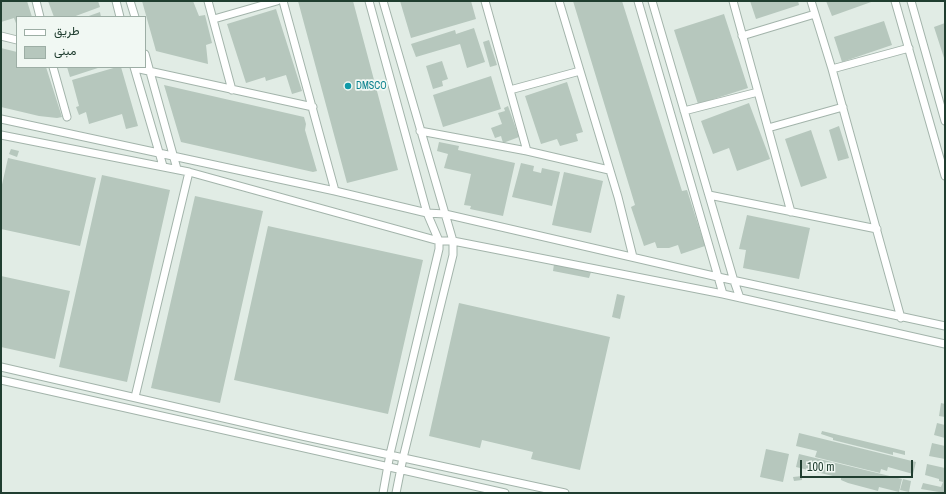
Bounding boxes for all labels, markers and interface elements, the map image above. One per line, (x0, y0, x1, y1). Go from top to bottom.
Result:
legend (16, 16, 146, 68)
text: طريق (54, 23, 79, 39)
text: مبنى (54, 43, 76, 59)
place label: DMSCO (356, 80, 387, 92)
marker: DMSCO (343, 81, 353, 91)
scale bar (802, 452, 915, 478)
text: 100 m (807, 459, 834, 475)

